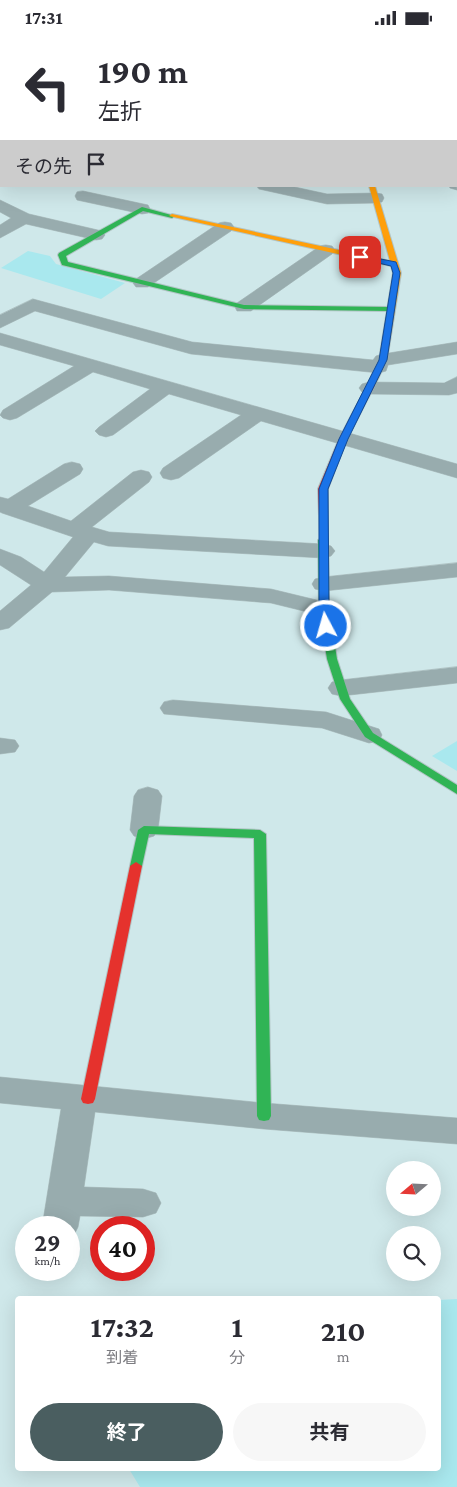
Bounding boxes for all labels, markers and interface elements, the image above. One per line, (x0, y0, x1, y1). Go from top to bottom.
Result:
text: 17:31 (25, 7, 63, 28)
text: 190 m (98, 52, 188, 91)
icon: left (15, 55, 80, 120)
text: 左折 (98, 99, 142, 124)
icon: arrive (82, 150, 110, 178)
text: その先 (15, 156, 72, 177)
pin (339, 236, 381, 278)
icon: arrive (346, 243, 374, 271)
position arrow (299, 599, 351, 651)
north arrow (386, 1161, 441, 1216)
map controls (386, 1161, 441, 1281)
speed limit sign: 40 (90, 1216, 155, 1281)
button: search (386, 1226, 441, 1281)
text: 29 (34, 1229, 61, 1256)
text: km/h (35, 1254, 60, 1268)
text: 17:32 (91, 1310, 154, 1343)
text: 1 (232, 1310, 243, 1343)
text: 210 (321, 1314, 365, 1347)
text: m (337, 1348, 350, 1365)
text: 到着 (106, 1349, 138, 1366)
text: 分 (229, 1349, 245, 1366)
button: 終了 (30, 1403, 223, 1461)
button: 共有 (233, 1403, 426, 1461)

